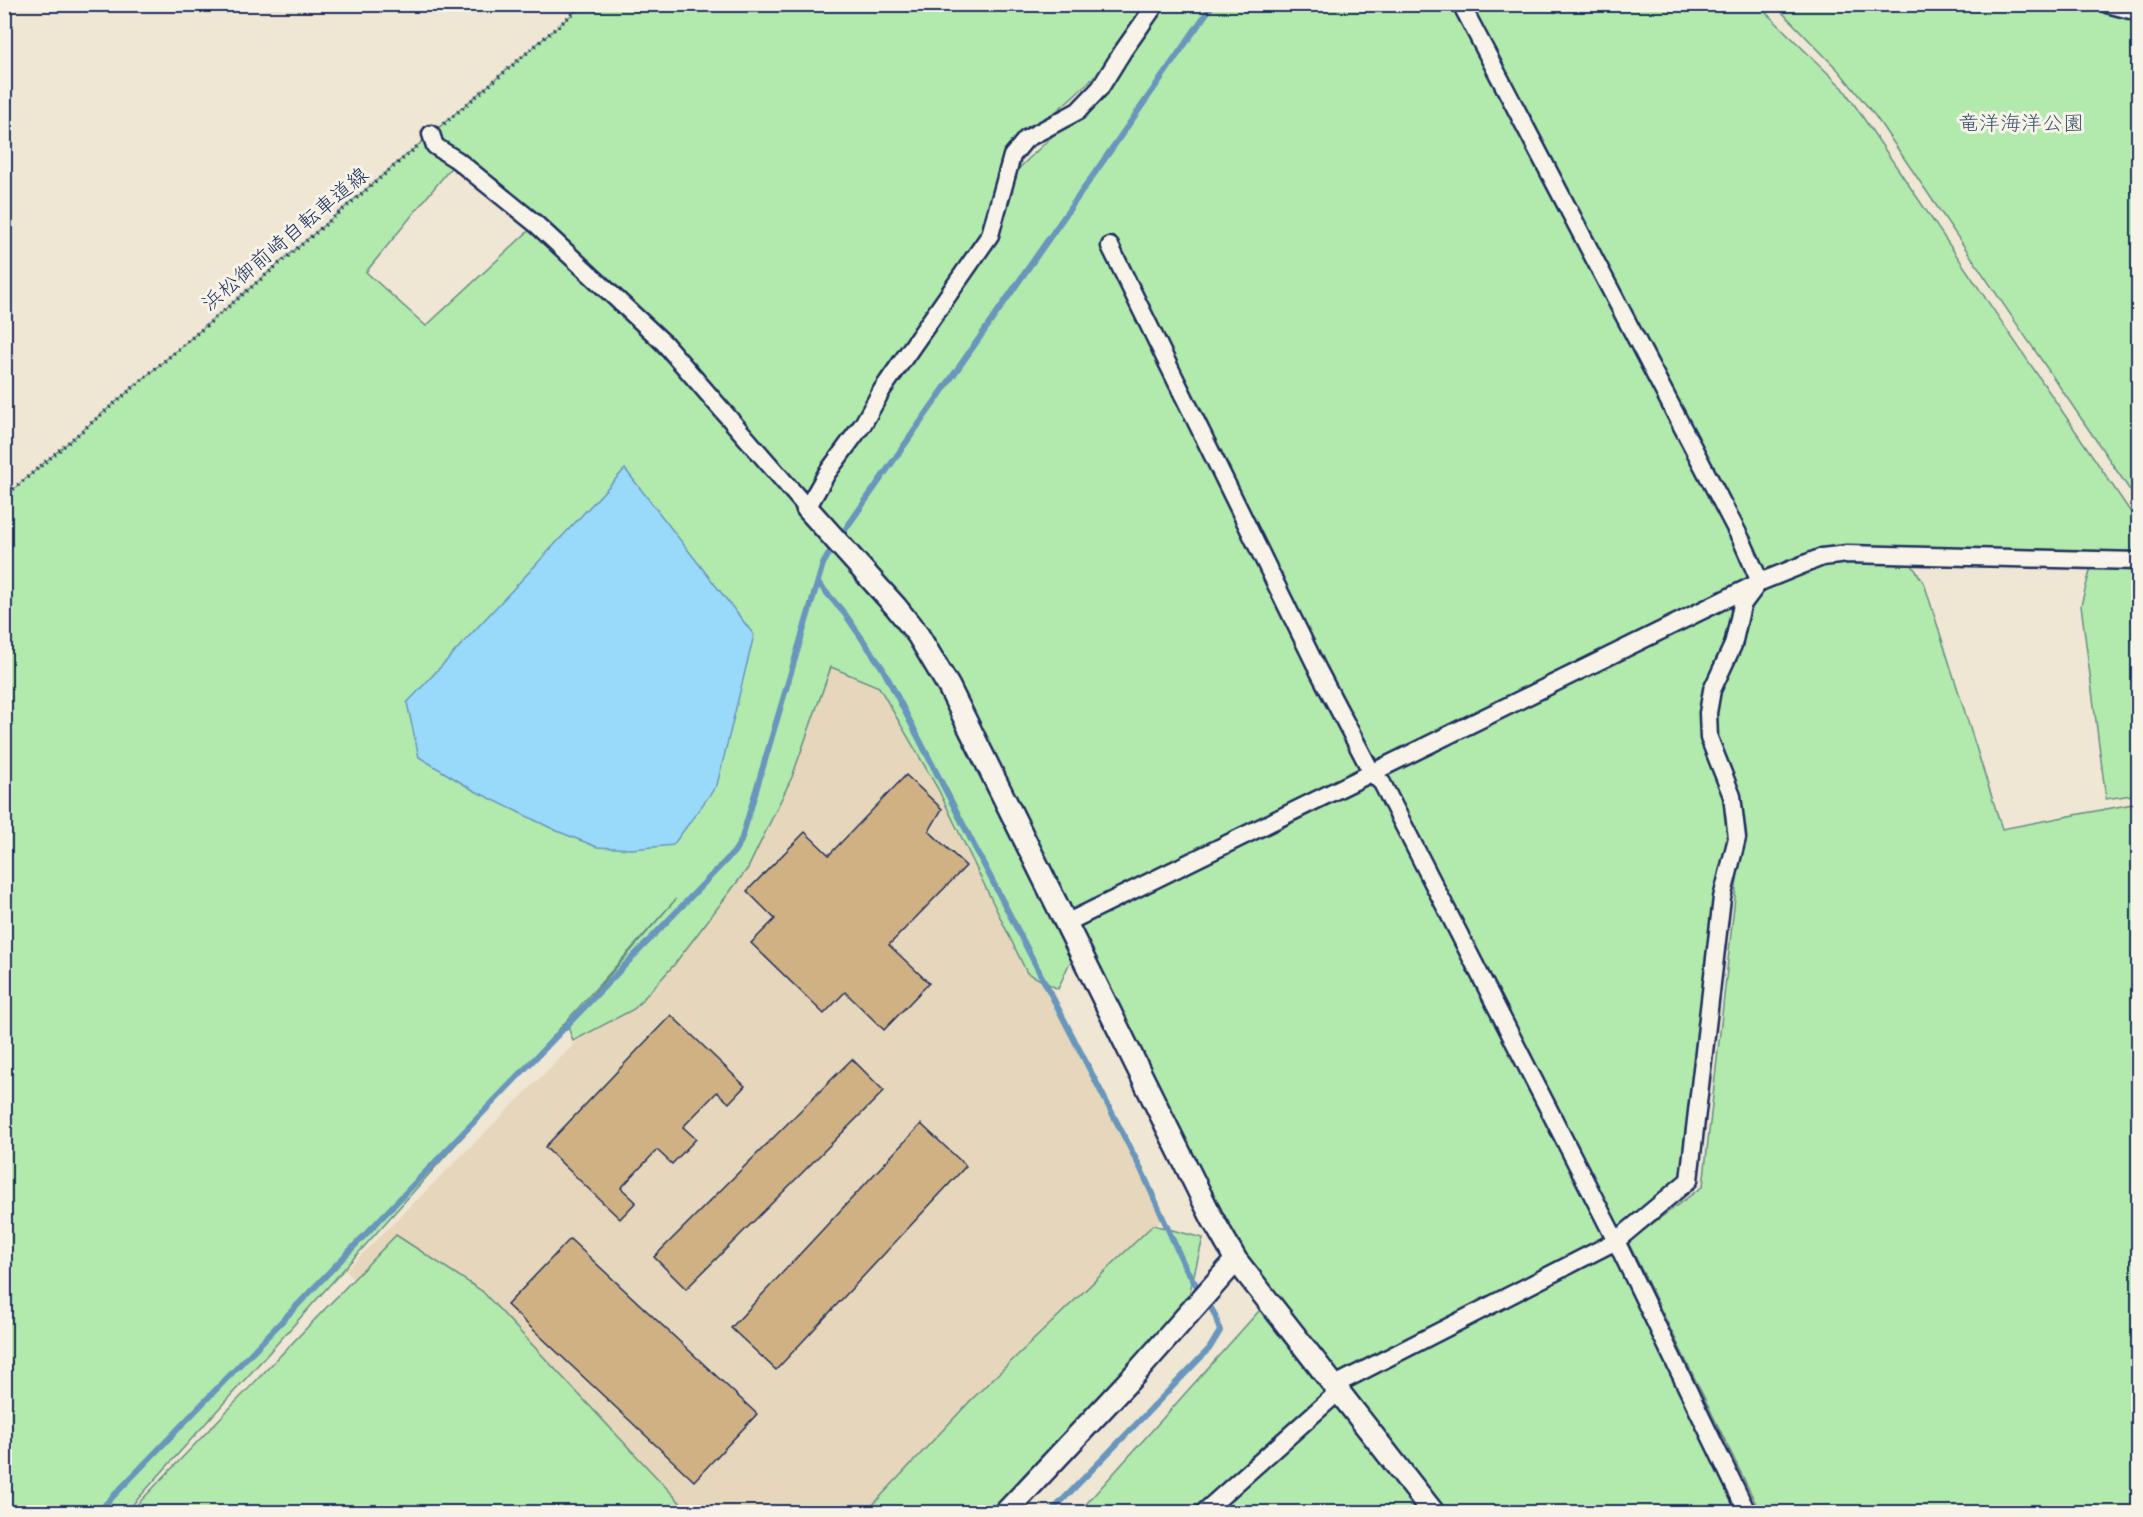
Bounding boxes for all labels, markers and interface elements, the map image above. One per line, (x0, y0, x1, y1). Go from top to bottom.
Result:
park label: 竜洋海洋公園 (1958, 110, 2084, 137)
street label: 浜松御前崎自転車道線 (196, 162, 374, 317)

